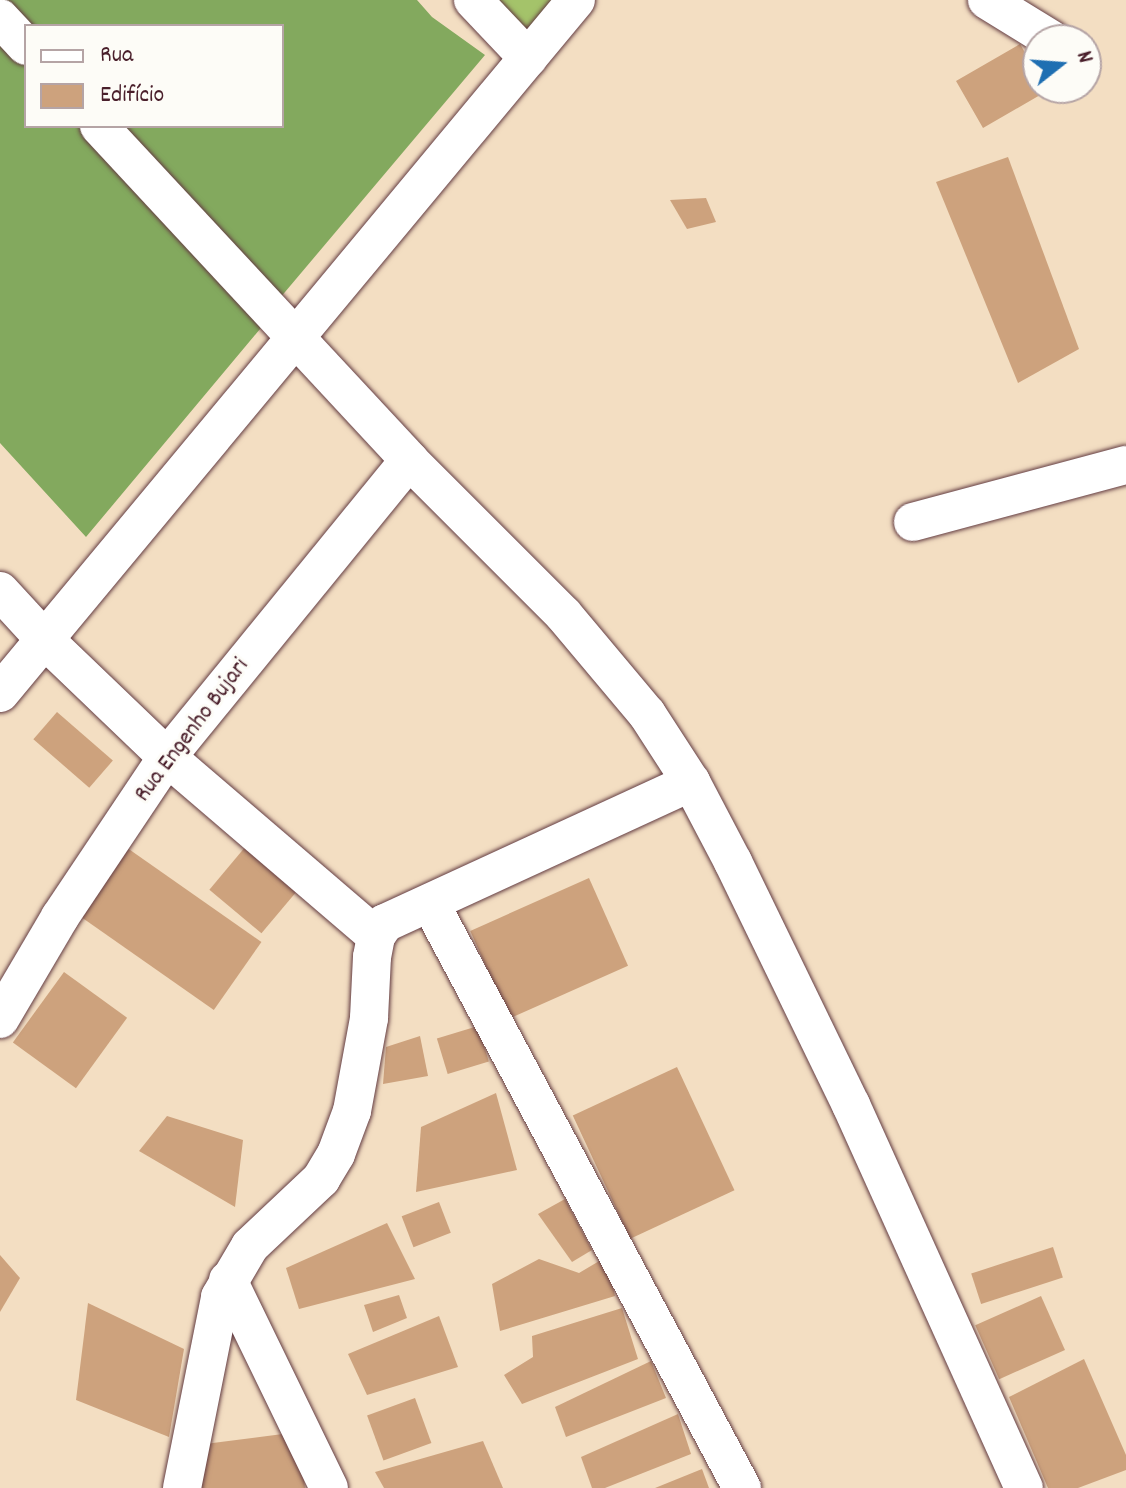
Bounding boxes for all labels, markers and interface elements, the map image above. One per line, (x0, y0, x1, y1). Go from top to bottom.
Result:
legend (24, 24, 284, 128)
north arrow (1022, 24, 1102, 104)
text: Rua (100, 39, 133, 73)
text: N (1067, 48, 1100, 67)
text: Edifício (100, 79, 164, 113)
street label: Rua Engenho Bujari (130, 653, 256, 809)

